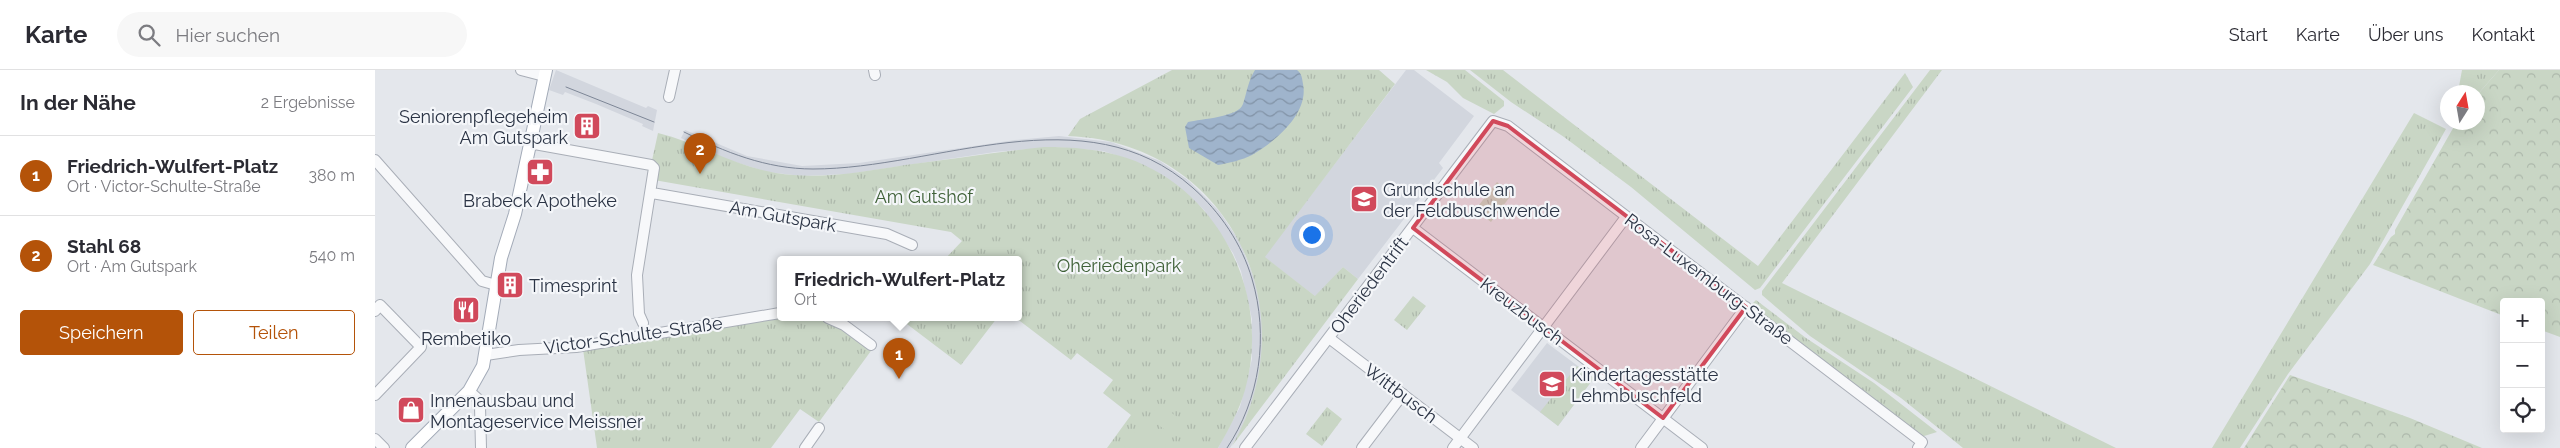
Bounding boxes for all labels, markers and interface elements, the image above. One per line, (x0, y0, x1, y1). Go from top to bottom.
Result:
search box (117, 12, 467, 57)
text: Karte (25, 20, 87, 49)
icon: search (135, 21, 163, 49)
text: Hier suchen (175, 24, 280, 46)
text: Start (2229, 24, 2268, 45)
text: Karte (2296, 24, 2340, 45)
text: Über uns (2368, 24, 2443, 45)
text: Kontakt (2471, 24, 2535, 45)
north arrow (2440, 85, 2485, 130)
text: In der Nähe (20, 90, 136, 115)
text: 2 Ergebnisse (261, 93, 355, 112)
place label: Seniorenpflegeheim Am Gutspark (399, 106, 568, 148)
building icon: Seniorenpflegeheim Am Gutspark (572, 111, 602, 141)
pin: 2 (684, 133, 716, 174)
text: Friedrich-Wulfert-Platz (67, 155, 278, 177)
pharmacy icon: Brabeck Apotheke (525, 157, 555, 187)
text: 1 (32, 166, 40, 185)
text: 380 m (308, 166, 355, 185)
text: Ort · Victor-Schulte-Straße (67, 177, 261, 196)
place label: Grundschule an der Feldbuschwende (1383, 179, 1560, 221)
school or university icon: Grundschule an der Feldbuschwende (1349, 184, 1379, 214)
park label: Am Gutshof (875, 186, 974, 207)
place label: Brabeck Apotheke (463, 190, 617, 211)
street label: Am Gutspark (728, 196, 839, 236)
street label: Rosa-Luxemburg-Straße (1621, 209, 1798, 349)
your location (1299, 222, 1325, 248)
street label: Oheriedentrift (1326, 232, 1412, 338)
text: Stahl 68 (67, 235, 141, 257)
text: 2 (31, 246, 41, 265)
text: 540 m (309, 246, 355, 265)
park label: Oheriedenpark (1057, 255, 1182, 276)
popup (777, 256, 1022, 321)
text: Ort · Am Gutspark (67, 257, 197, 276)
text: Friedrich-Wulfert-Platz (794, 268, 1005, 290)
building icon: Timesprint (495, 270, 525, 300)
street label: Kreuzbusch (1476, 273, 1568, 349)
place label: Timesprint (529, 275, 618, 296)
text: Ort (794, 290, 817, 309)
restaurant icon: Rembetiko (451, 295, 481, 325)
map controls (2500, 298, 2545, 433)
button: + (2500, 298, 2545, 343)
button: Speichern (20, 310, 183, 355)
button: Teilen (193, 310, 355, 355)
street label: Victor-Schulte-Straße (542, 312, 724, 358)
place label: Rembetiko (421, 328, 511, 349)
pin: 1 (883, 338, 915, 379)
button: − (2500, 343, 2545, 388)
street label: Wittbusch (1360, 359, 1442, 427)
place label: Kindertagesstätte Lehmbuschfeld (1571, 364, 1719, 406)
school or university icon: Kindertagesstätte Lehmbuschfeld (1537, 369, 1567, 399)
button: locate (2500, 388, 2545, 433)
place label: Innenausbau und Montageservice Meissner (430, 390, 644, 432)
shop icon: Innenausbau und Montageservice Meissner (396, 395, 426, 425)

